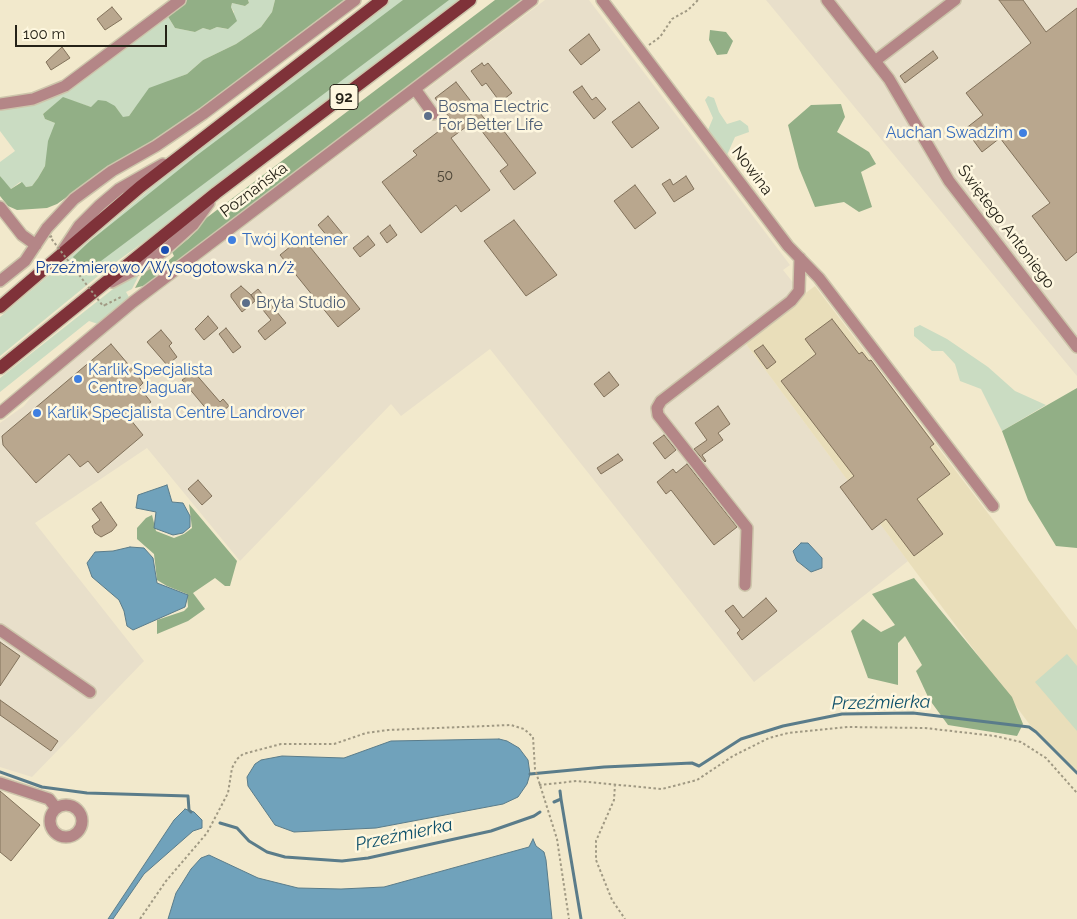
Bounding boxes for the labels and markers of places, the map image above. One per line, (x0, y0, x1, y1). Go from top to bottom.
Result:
place label: Bosma Electric For Better Life (438, 97, 549, 135)
marker: Bosma Electric For Better Life (422, 110, 434, 122)
place label: Auchan Swadzim (886, 123, 1013, 143)
marker: Auchan Swadzim (1017, 127, 1029, 139)
place label: Twój Kontener (242, 230, 348, 250)
marker: Twój Kontener (226, 234, 238, 246)
marker: Przeźmierowo/Wysogotowska n/ż (159, 244, 171, 256)
place label: Przeźmierowo/Wysogotowska n/ż (36, 258, 294, 278)
place label: Bryła Studio (256, 293, 346, 313)
marker: Bryła Studio (240, 297, 252, 309)
place label: Karlik Specjalista Centre Jaguar (88, 360, 213, 398)
marker: Karlik Specjalista Centre Jaguar (72, 373, 84, 385)
place label: Karlik Specjalista Centre Landrover (47, 403, 305, 423)
marker: Karlik Specjalista Centre Landrover (31, 407, 43, 419)

